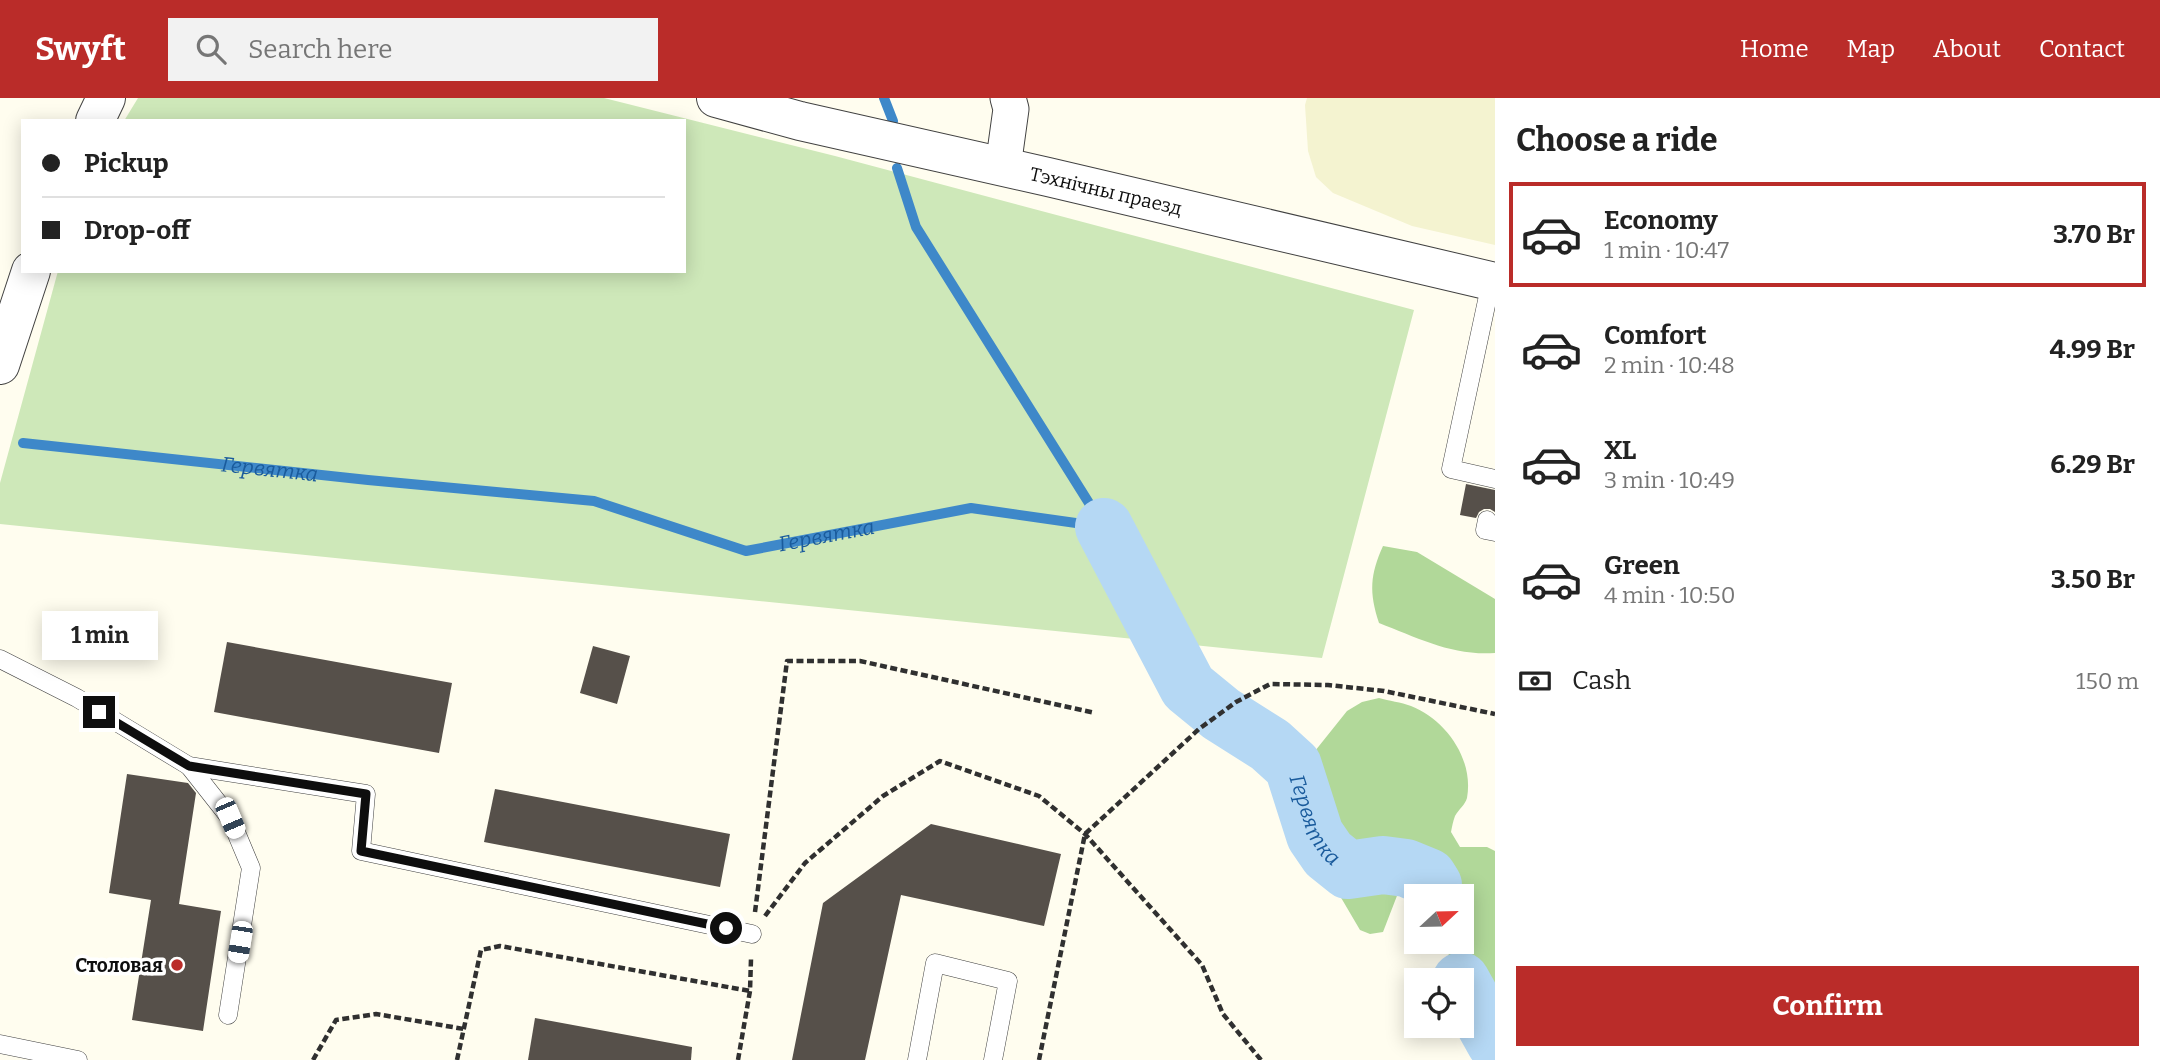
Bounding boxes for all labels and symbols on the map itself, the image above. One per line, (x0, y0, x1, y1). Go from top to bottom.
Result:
street label: Тэхнічны праезд (1028, 162, 1185, 220)
water label: Гервятка (220, 451, 319, 488)
water label: Гервятка (776, 514, 877, 558)
callout: 1 min (41, 610, 157, 660)
route end (83, 696, 115, 728)
water label: Гервятка (1284, 771, 1345, 871)
car (213, 795, 248, 841)
north arrow (1404, 884, 1474, 954)
route start (710, 912, 742, 944)
car (227, 920, 254, 964)
place label: Столовая (75, 954, 163, 977)
marker: Столовая (169, 957, 185, 973)

